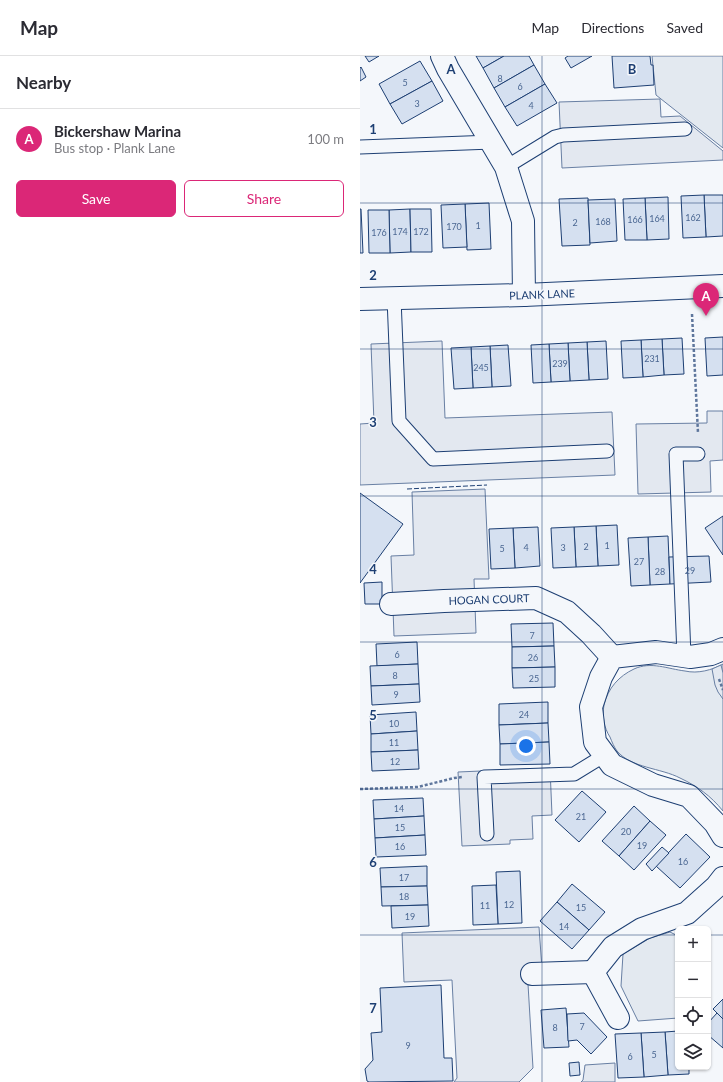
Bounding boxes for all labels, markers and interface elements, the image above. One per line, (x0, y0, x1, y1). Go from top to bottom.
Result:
text: Map (20, 16, 58, 39)
text: Map (532, 19, 559, 36)
text: Directions (581, 19, 644, 36)
text: Saved (666, 19, 703, 36)
text: A (445, 61, 456, 77)
text: B (628, 61, 637, 77)
text: Nearby (16, 72, 71, 93)
house number: 8 (497, 73, 503, 84)
house number: 5 (402, 77, 408, 88)
house number: 6 (517, 81, 523, 92)
house number: 3 (414, 98, 420, 109)
house number: 4 (528, 100, 534, 111)
text: 1 (369, 121, 377, 137)
text: Bickershaw Marina (54, 122, 181, 140)
text: A (24, 131, 34, 147)
text: 100 m (307, 131, 344, 147)
text: Bus stop · Plank Lane (54, 140, 175, 156)
button: Save (16, 180, 176, 217)
button: Share (184, 180, 344, 217)
house number: 162 (685, 212, 701, 223)
house number: 164 (649, 213, 665, 224)
house number: 166 (627, 214, 643, 225)
house number: 168 (595, 216, 611, 227)
house number: 2 (572, 217, 578, 228)
house number: 1 (475, 220, 481, 231)
house number: 170 (446, 221, 462, 232)
house number: 174 (392, 226, 408, 237)
house number: 172 (413, 226, 429, 237)
house number: 176 (371, 227, 387, 238)
text: 2 (369, 267, 377, 283)
pin: A (693, 283, 719, 316)
street label: PLANK LANE (509, 286, 575, 302)
house number: 231 (644, 353, 660, 364)
house number: 239 (552, 358, 568, 369)
house number: 245 (473, 362, 489, 373)
text: 3 (369, 414, 377, 430)
house number: 1 (604, 540, 610, 551)
house number: 2 (583, 541, 589, 552)
house number: 4 (523, 542, 529, 553)
house number: 3 (560, 542, 566, 553)
house number: 5 (499, 543, 505, 554)
house number: 27 (634, 556, 644, 567)
text: 4 (369, 561, 377, 577)
house number: 29 (685, 565, 695, 576)
house number: 28 (655, 566, 665, 577)
street label: HOGAN COURT (448, 591, 530, 607)
house number: 7 (529, 630, 535, 641)
house number: 6 (394, 649, 400, 660)
house number: 26 (528, 652, 538, 663)
house number: 8 (392, 670, 398, 681)
house number: 25 (529, 673, 539, 684)
house number: 9 (393, 689, 399, 700)
text: 5 (369, 707, 377, 723)
house number: 24 (519, 709, 529, 720)
house number: 10 (389, 718, 399, 729)
your location (516, 736, 536, 756)
house number: 11 (389, 737, 399, 748)
house number: 12 (390, 756, 400, 767)
house number: 14 (394, 803, 404, 814)
house number: 21 (576, 811, 586, 822)
house number: 15 (395, 822, 405, 833)
house number: 20 (621, 826, 631, 837)
house number: 19 (637, 840, 647, 851)
house number: 16 (395, 841, 405, 852)
text: 6 (369, 854, 377, 870)
house number: 16 (678, 856, 688, 867)
house number: 17 (399, 872, 409, 883)
house number: 18 (399, 891, 409, 902)
house number: 12 (504, 899, 514, 910)
house number: 11 (480, 900, 490, 911)
house number: 15 (576, 902, 586, 913)
house number: 19 (405, 911, 415, 922)
house number: 14 (559, 921, 569, 932)
map controls (675, 926, 711, 1070)
button: + (675, 926, 711, 962)
button: − (675, 962, 711, 998)
button: locate (675, 998, 711, 1034)
text: 7 (369, 1000, 377, 1016)
house number: 7 (579, 1021, 585, 1032)
house number: 8 (552, 1022, 558, 1033)
button: layers (675, 1034, 711, 1070)
house number: 9 (405, 1040, 411, 1051)
house number: 5 (651, 1049, 657, 1060)
house number: 6 (627, 1051, 633, 1062)

